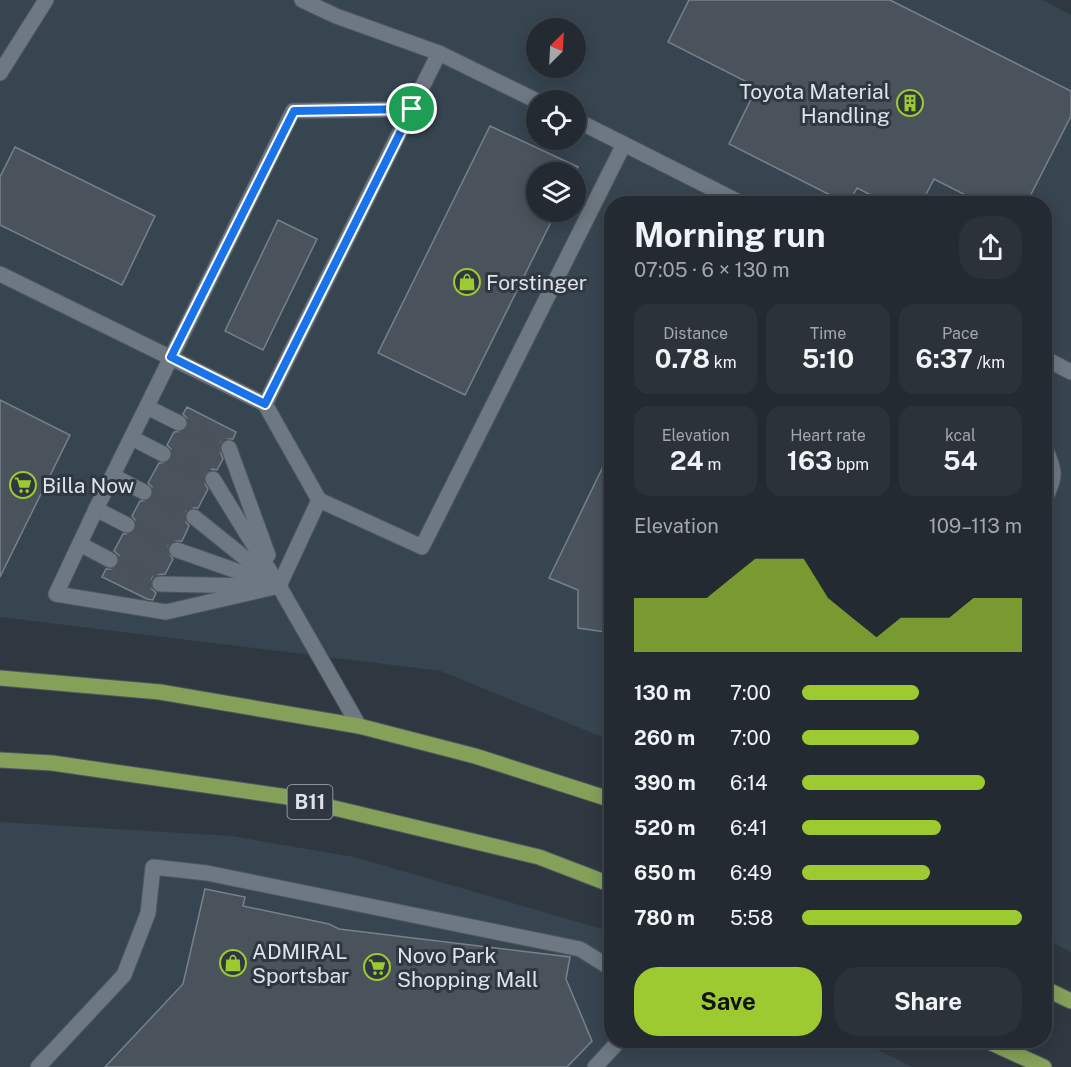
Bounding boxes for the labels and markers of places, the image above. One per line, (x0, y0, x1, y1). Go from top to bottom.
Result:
place label: Toyota Material Handling (739, 79, 890, 128)
pin (386, 83, 437, 134)
building icon: Toyota Material Handling (895, 88, 925, 118)
shop icon: Forstinger (452, 267, 482, 297)
place label: Forstinger (486, 270, 587, 295)
supermarket icon: Billa Now (8, 470, 38, 500)
place label: Billa Now (42, 473, 134, 498)
place label: ADMIRAL Sportsbar (252, 939, 349, 988)
place label: Novo Park Shopping Mall (397, 943, 538, 992)
shop icon: ADMIRAL Sportsbar (218, 948, 248, 978)
supermarket icon: Novo Park Shopping Mall (362, 952, 392, 982)

